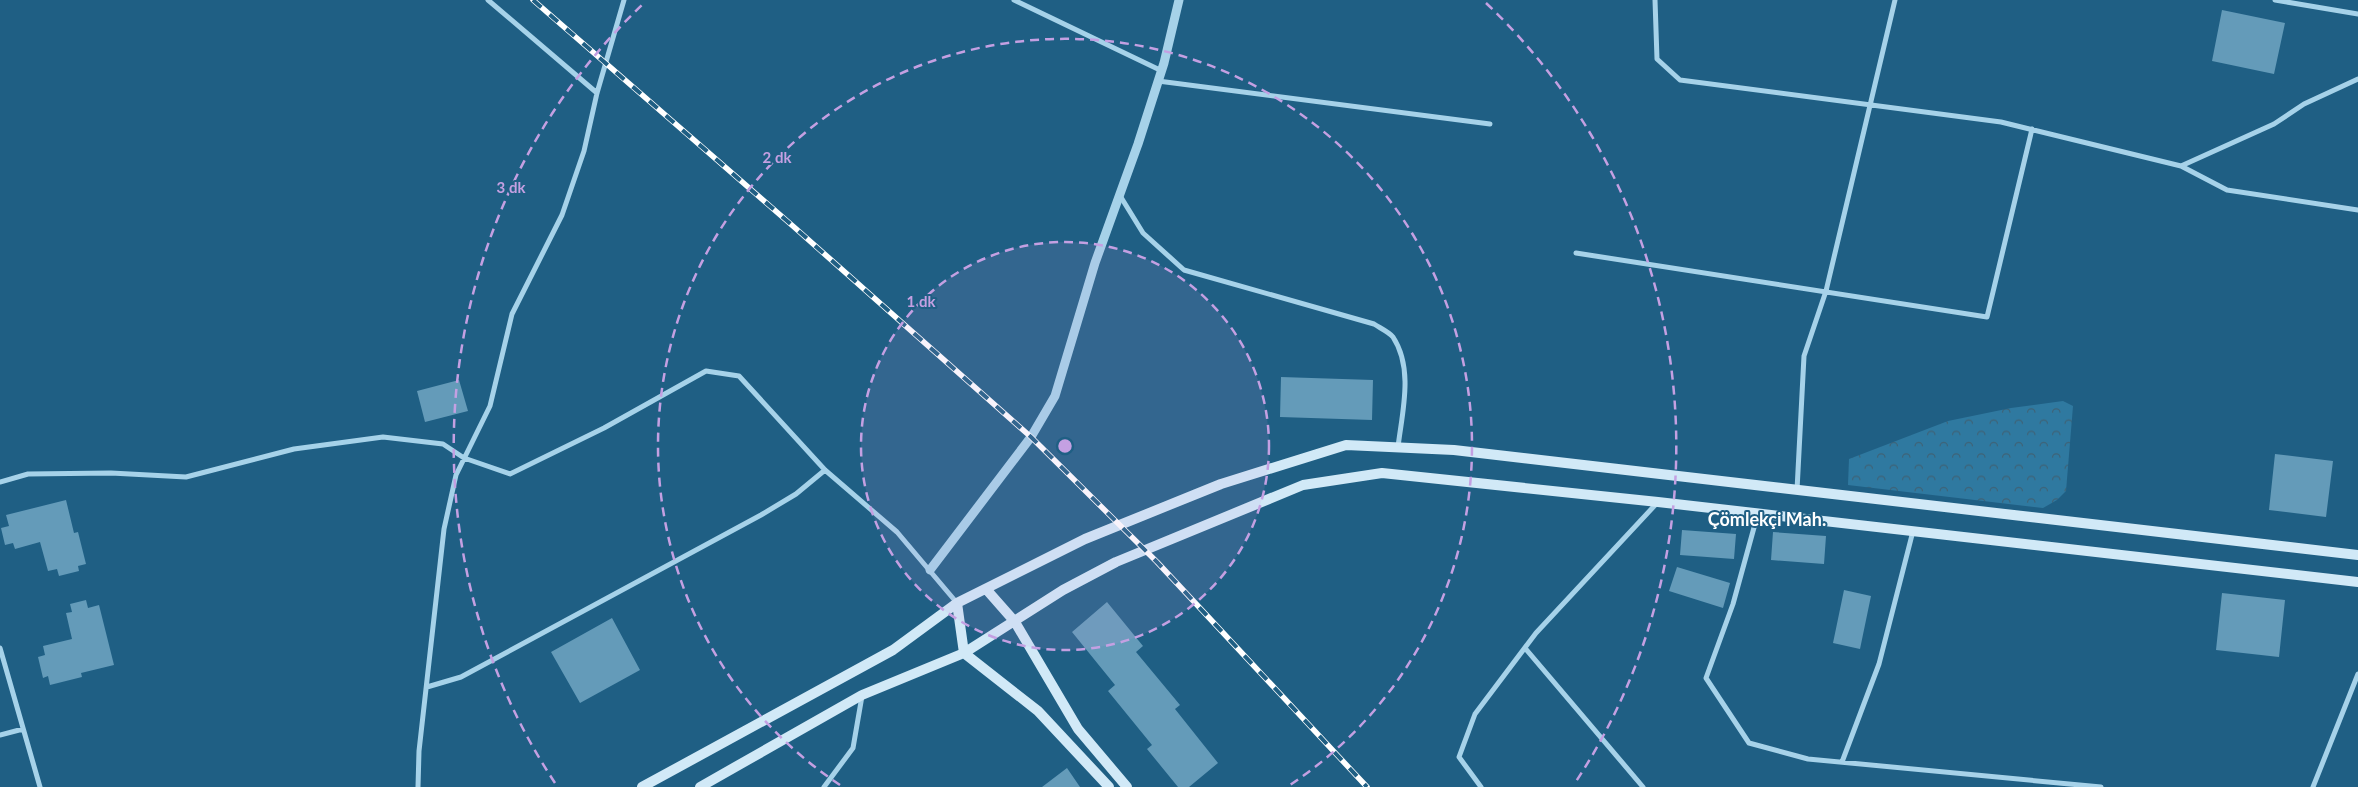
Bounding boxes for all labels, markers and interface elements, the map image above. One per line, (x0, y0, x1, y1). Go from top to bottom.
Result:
text: 2 dk (763, 148, 792, 166)
text: 3 dk (497, 178, 526, 196)
text: 1 dk (907, 292, 936, 310)
centre of rings (1056, 437, 1074, 455)
district label: Çömlekçi Mah. (1708, 508, 1826, 530)

